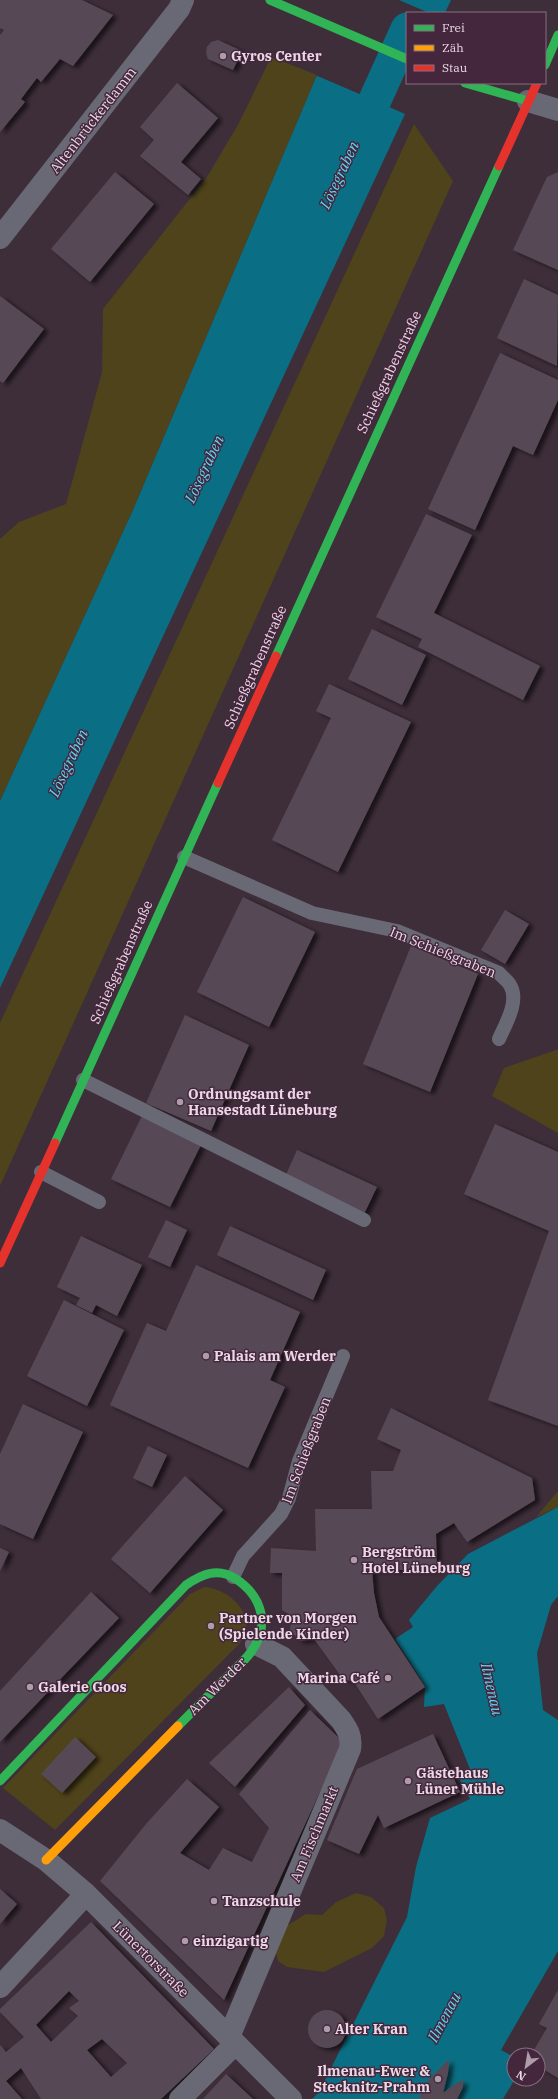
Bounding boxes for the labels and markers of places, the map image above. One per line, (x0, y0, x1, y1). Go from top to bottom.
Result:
place label: Gyros Center (231, 47, 322, 65)
marker: Gyros Center (218, 51, 228, 61)
place label: Ordnungsamt der Hansestadt Lüneburg (188, 1085, 338, 1119)
marker: Ordnungsamt der Hansestadt Lüneburg (175, 1097, 185, 1107)
place label: Palais am Werder (214, 1347, 336, 1365)
marker: Palais am Werder (201, 1351, 211, 1361)
place label: Bergström Hotel Lüneburg (362, 1543, 471, 1577)
marker: Bergström Hotel Lüneburg (349, 1555, 359, 1565)
place label: Partner von Morgen (Spielende Kinder) (219, 1609, 357, 1643)
marker: Partner von Morgen (Spielende Kinder) (206, 1621, 216, 1631)
place label: Marina Café (297, 1669, 380, 1687)
marker: Marina Café (383, 1673, 393, 1683)
place label: Galerie Goos (38, 1678, 127, 1696)
marker: Galerie Goos (25, 1682, 35, 1692)
place label: Gästehaus Lüner Mühle (416, 1764, 504, 1798)
marker: Gästehaus Lüner Mühle (403, 1776, 413, 1786)
place label: Tanzschule (222, 1892, 301, 1910)
marker: Tanzschule (209, 1896, 219, 1906)
place label: einzigartig (193, 1932, 269, 1950)
marker: einzigartig (180, 1936, 190, 1946)
place label: Alter Kran (335, 2020, 407, 2038)
marker: Alter Kran (322, 2024, 332, 2034)
place label: Ilmenau-Ewer & Stecknitz-Prahm (313, 2062, 431, 2096)
marker: Ilmenau-Ewer & Stecknitz-Prahm (433, 2074, 443, 2084)

